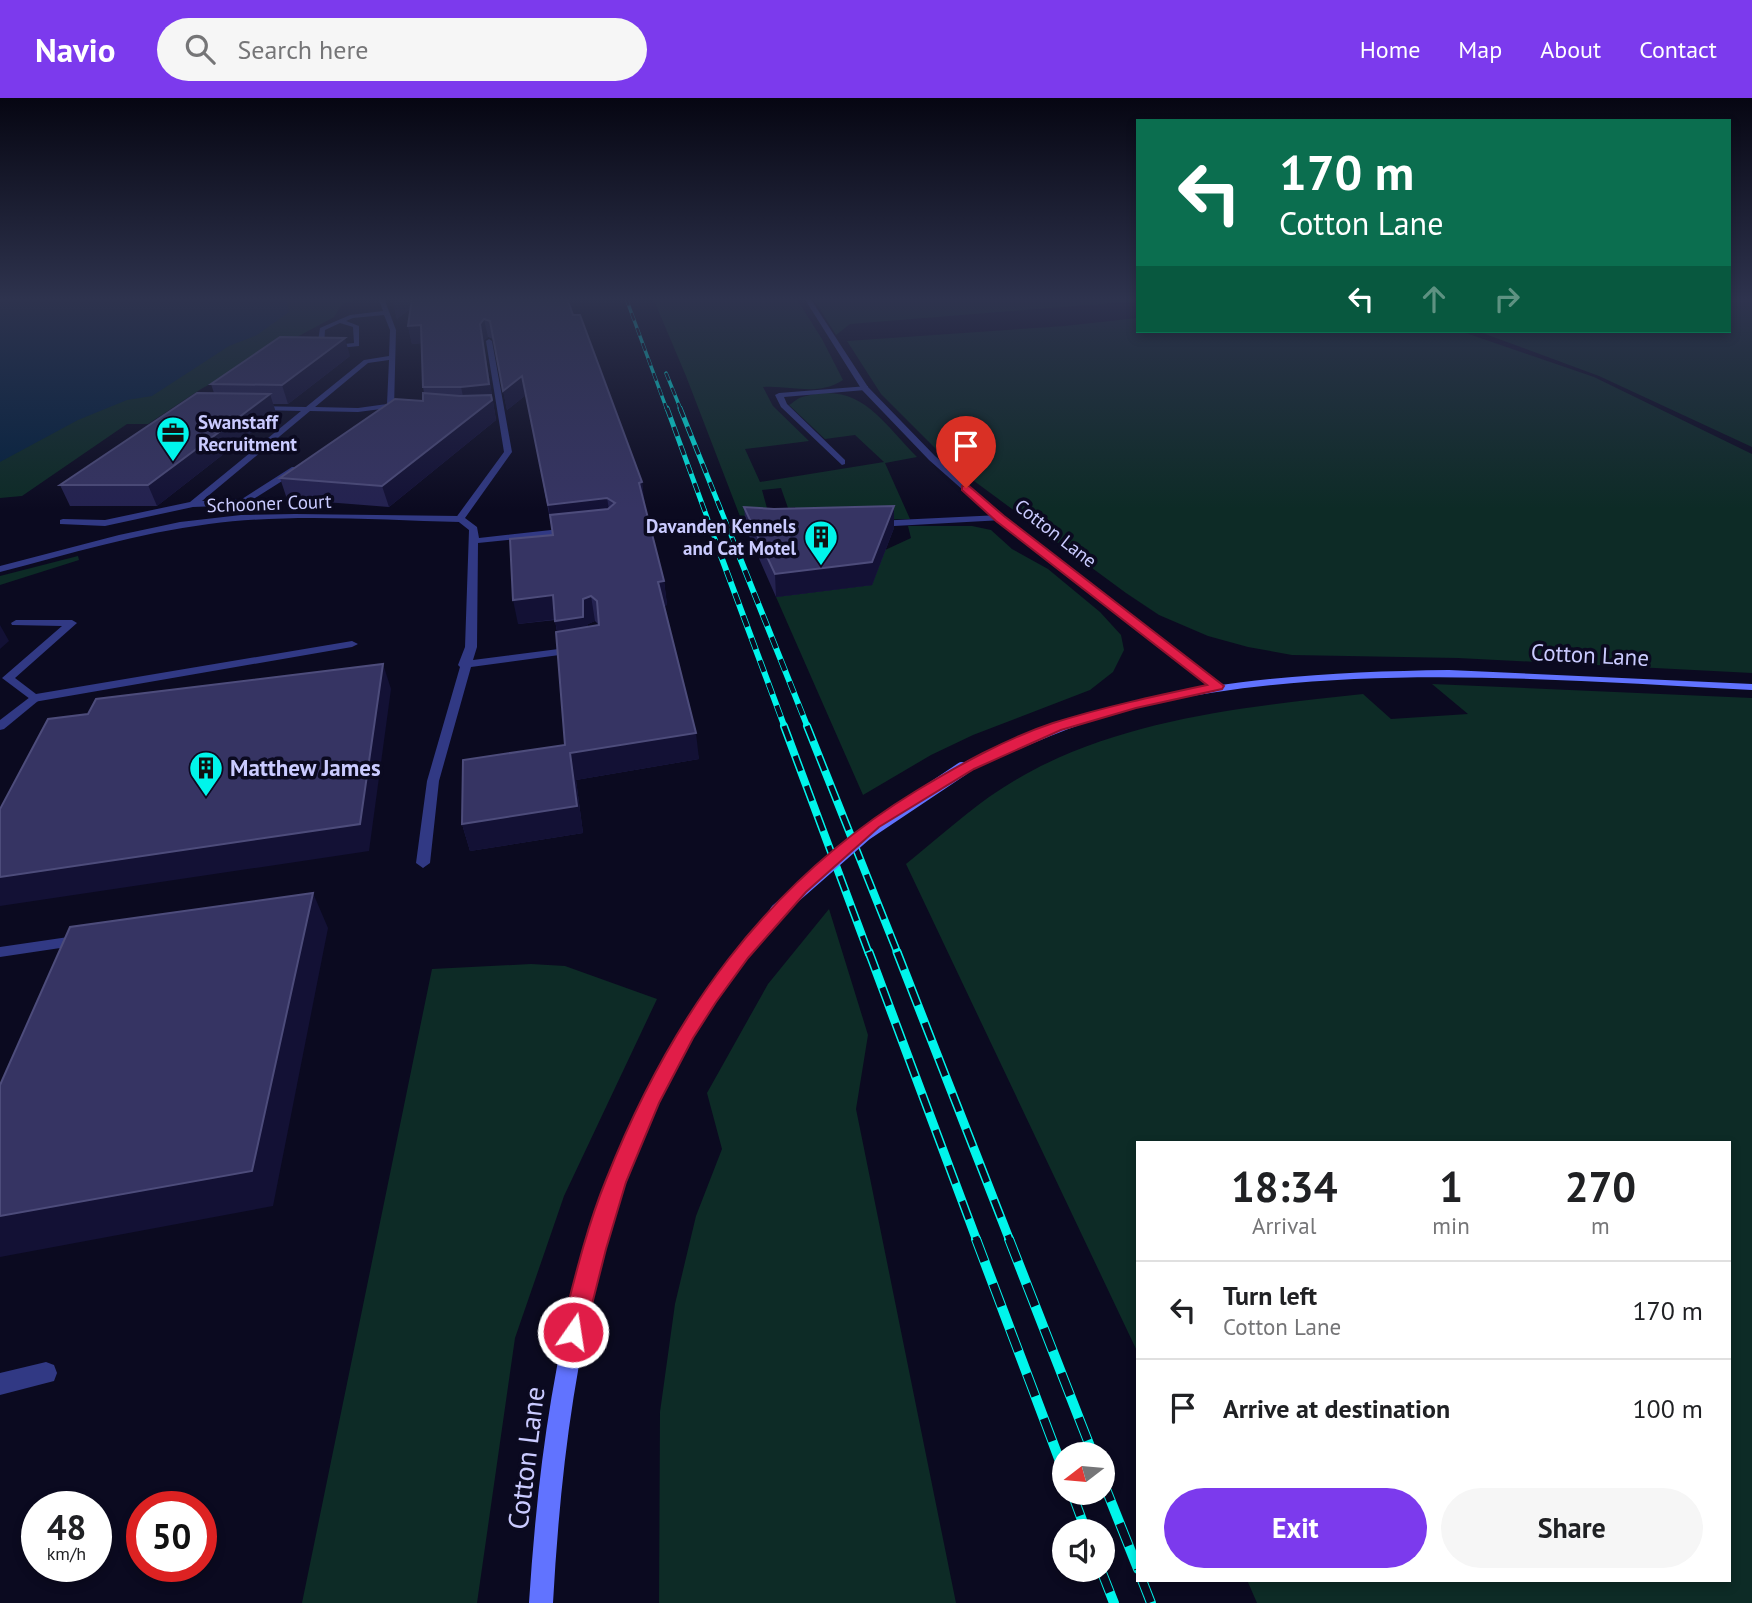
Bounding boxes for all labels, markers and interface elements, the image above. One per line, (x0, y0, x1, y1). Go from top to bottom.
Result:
search box (157, 18, 647, 81)
text: Navio (35, 28, 115, 71)
icon: search (181, 30, 219, 68)
text: Search here (237, 33, 369, 66)
text: Home (1360, 34, 1420, 65)
text: Map (1458, 34, 1502, 65)
text: About (1540, 34, 1601, 65)
text: Contact (1639, 34, 1717, 65)
text: 170 m (1279, 140, 1414, 204)
icon: left (1164, 147, 1255, 238)
text: Cotton Lane (1279, 202, 1443, 244)
icon: left (1342, 280, 1380, 318)
icon: ahead (1415, 280, 1453, 318)
icon: right (1488, 280, 1526, 318)
place label: Swanstaff Recruitment (198, 410, 297, 456)
office icon: Swanstaff Recruitment (154, 414, 192, 463)
pin (936, 416, 996, 488)
icon: arrive (947, 427, 985, 465)
street label: Schooner Court (206, 489, 332, 517)
street label: Cotton Lane (1010, 493, 1102, 573)
place label: Davanden Kennels and Cat Motel (646, 514, 796, 560)
building icon: Davanden Kennels and Cat Motel (802, 518, 840, 567)
street label: Cotton Lane (1530, 637, 1650, 672)
building icon: Matthew James (187, 749, 225, 798)
place label: Matthew James (230, 753, 381, 782)
text: 18:34 (1231, 1159, 1337, 1214)
text: 1 (1439, 1159, 1463, 1214)
text: 270 (1565, 1159, 1636, 1214)
text: Arrival (1252, 1211, 1316, 1240)
text: min (1432, 1211, 1470, 1240)
text: m (1591, 1211, 1610, 1240)
text: Turn left (1223, 1279, 1317, 1312)
icon: left (1164, 1291, 1202, 1329)
text: 170 m (1632, 1294, 1703, 1327)
position arrow (536, 1295, 610, 1369)
text: Cotton Lane (1223, 1312, 1341, 1341)
street label: Cotton Lane (498, 1384, 553, 1532)
icon: arrive (1164, 1389, 1202, 1427)
text: Arrive at destination (1223, 1392, 1450, 1425)
text: 100 m (1632, 1392, 1703, 1425)
north arrow (1052, 1442, 1115, 1505)
map controls (1052, 1442, 1115, 1582)
button: Exit (1164, 1488, 1427, 1568)
button: Share (1441, 1488, 1703, 1568)
speed limit sign: 50 (126, 1491, 217, 1582)
text: 48 (47, 1504, 86, 1550)
button: sound (1052, 1519, 1115, 1582)
text: km/h (47, 1542, 86, 1565)

